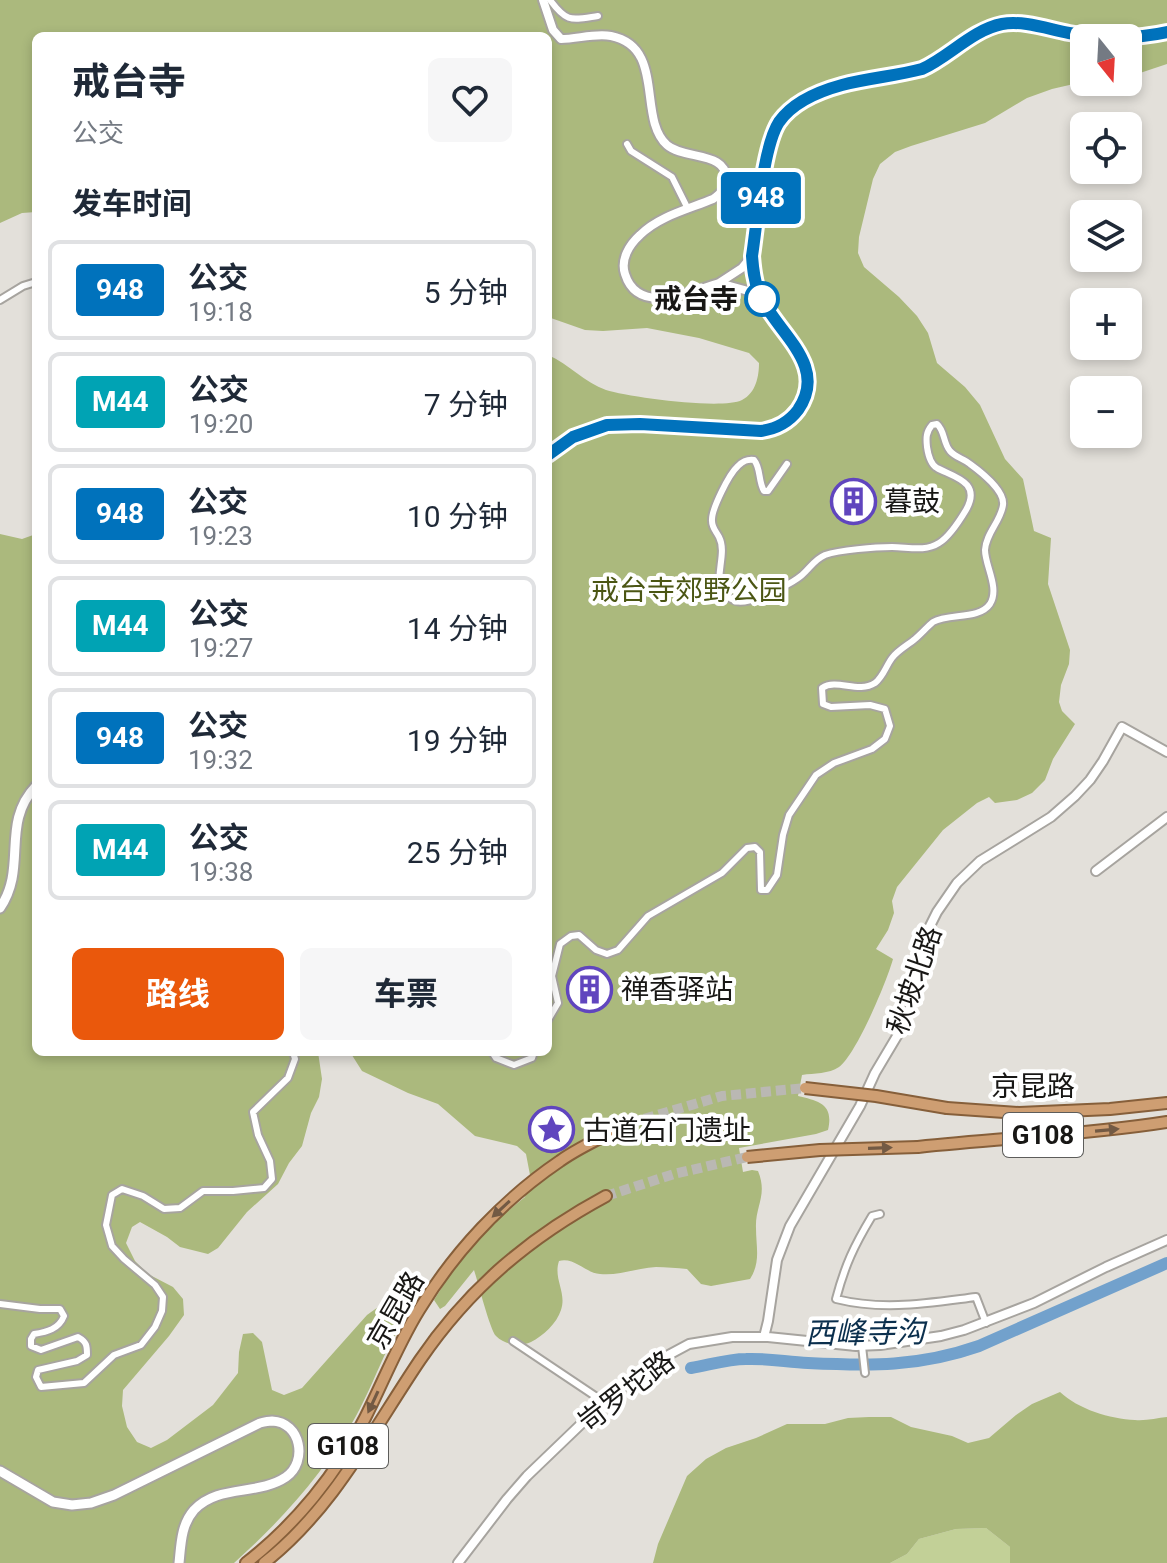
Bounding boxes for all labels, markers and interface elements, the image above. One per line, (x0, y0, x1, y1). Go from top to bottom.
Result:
north arrow (1070, 24, 1142, 96)
map controls (1070, 24, 1142, 448)
button: heart (428, 58, 512, 142)
text: 戒台寺 (72, 60, 186, 104)
button: locate (1070, 112, 1142, 184)
text: 公交 (72, 118, 124, 148)
line badge: 948 (715, 172, 807, 224)
text: 948 (737, 181, 785, 214)
text: 发车时间 (72, 186, 192, 221)
button: layers (1070, 200, 1142, 272)
text: 公交 (188, 260, 248, 295)
text: 948 (96, 273, 144, 306)
text: 5 分钟 (424, 275, 508, 310)
marker: 戒台寺 (745, 282, 779, 316)
place label: 戒台寺 (654, 283, 738, 316)
button: + (1070, 288, 1142, 360)
text: 19:18 (188, 297, 253, 327)
text: 公交 (189, 372, 249, 407)
button: − (1070, 376, 1142, 448)
text: M44 (92, 385, 149, 418)
text: 7 分钟 (424, 387, 508, 422)
text: 19:20 (189, 409, 253, 439)
building icon: 暮鼓 (829, 477, 877, 525)
text: 公交 (188, 484, 248, 519)
place label: 暮鼓 (884, 485, 940, 518)
text: 948 (96, 497, 144, 530)
text: 10 分钟 (407, 499, 508, 534)
text: 19:23 (188, 521, 253, 551)
park label: 戒台寺郊野公园 (591, 574, 787, 607)
text: 公交 (189, 596, 249, 631)
text: M44 (92, 609, 149, 642)
text: 14 分钟 (407, 611, 508, 646)
text: 19:27 (189, 633, 253, 663)
text: 公交 (188, 708, 248, 743)
text: 948 (96, 721, 144, 754)
text: 19 分钟 (407, 723, 508, 758)
text: 19:32 (188, 745, 253, 775)
text: 公交 (189, 820, 249, 855)
text: M44 (92, 833, 149, 866)
text: 25 分钟 (407, 835, 508, 870)
text: 19:38 (189, 857, 253, 887)
street label: 秋坡北路 (881, 922, 948, 1038)
button: 路线 (72, 948, 284, 1040)
button: 车票 (300, 948, 512, 1040)
building icon: 禅香驿站 (566, 965, 614, 1013)
place label: 禅香驿站 (621, 973, 733, 1006)
street label: 京昆路 (991, 1070, 1075, 1103)
place icon: 古道石门遗址 (528, 1106, 576, 1154)
road number: G108 (1003, 1113, 1083, 1157)
place label: 古道石门遗址 (583, 1114, 751, 1147)
one-way arrow (1095, 1124, 1120, 1137)
one-way arrow (868, 1142, 893, 1155)
one-way arrow (492, 1200, 511, 1218)
street label: 京昆路 (360, 1266, 431, 1355)
water label: 西峰寺沟 (805, 1314, 928, 1351)
street label: 岢罗坨路 (572, 1344, 681, 1439)
one-way arrow (366, 1390, 380, 1413)
road number: G108 (308, 1424, 388, 1468)

